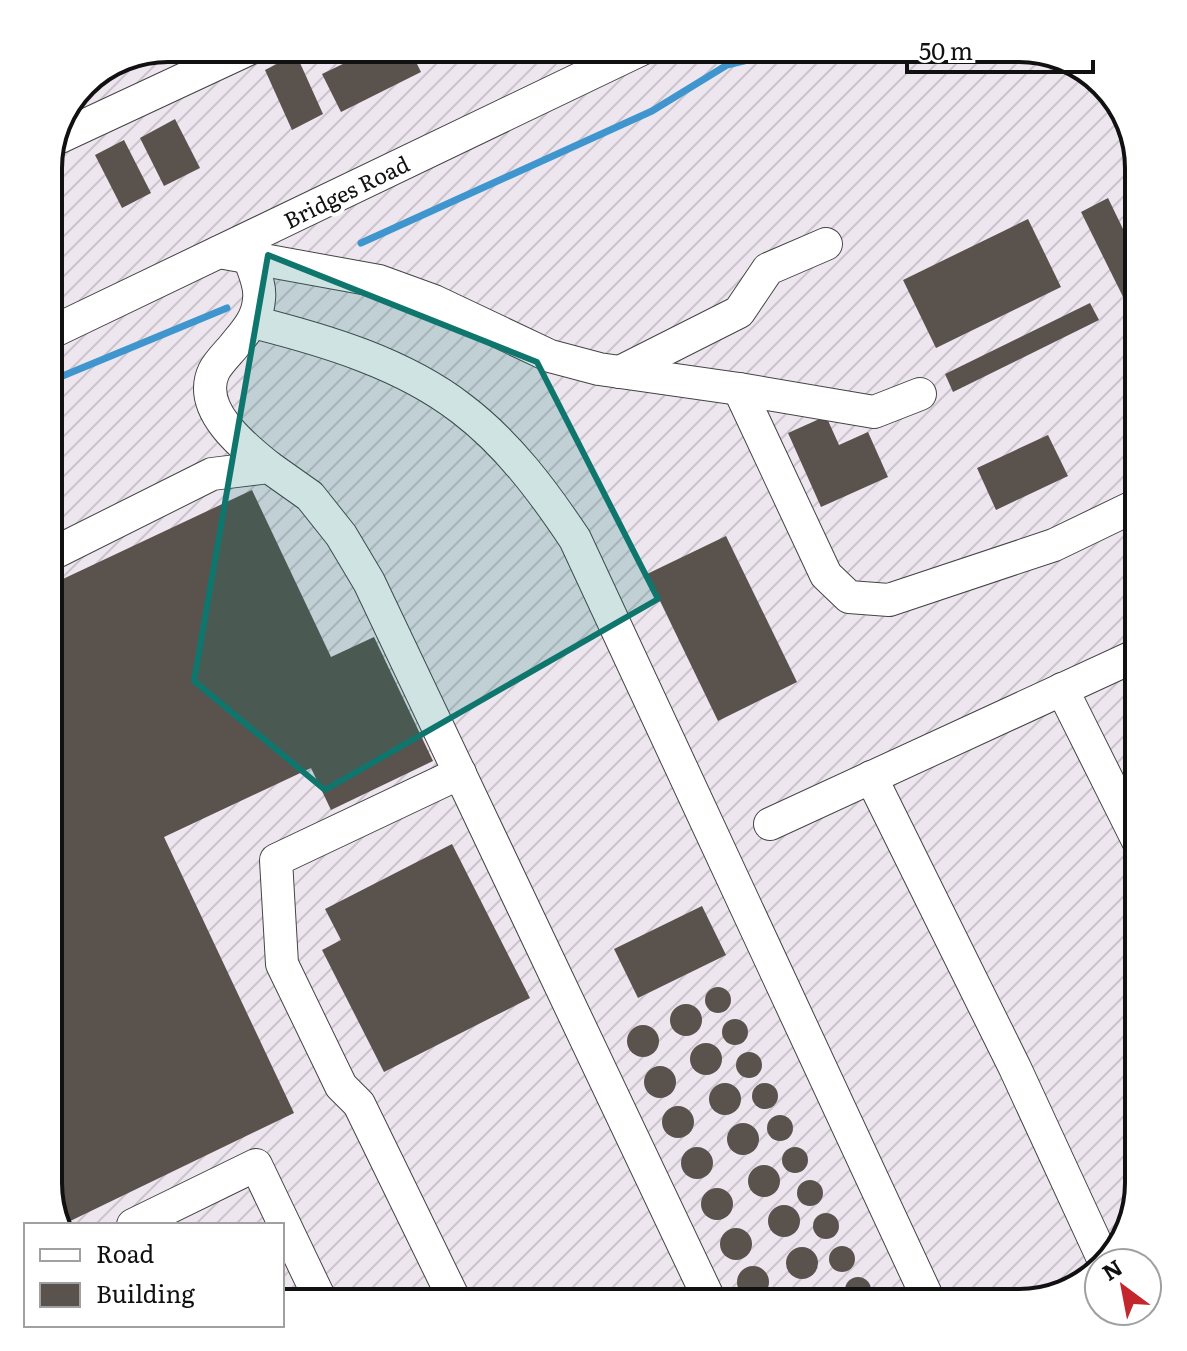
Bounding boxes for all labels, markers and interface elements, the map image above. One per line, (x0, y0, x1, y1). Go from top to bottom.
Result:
scale bar (907, 24, 1093, 74)
text: 50 m (919, 32, 973, 67)
street label: Bridges Road (277, 146, 415, 236)
legend (24, 1223, 284, 1327)
text: Road (96, 1235, 155, 1270)
north arrow (1083, 1247, 1163, 1327)
text: N (1095, 1250, 1128, 1288)
text: Building (96, 1275, 195, 1310)

